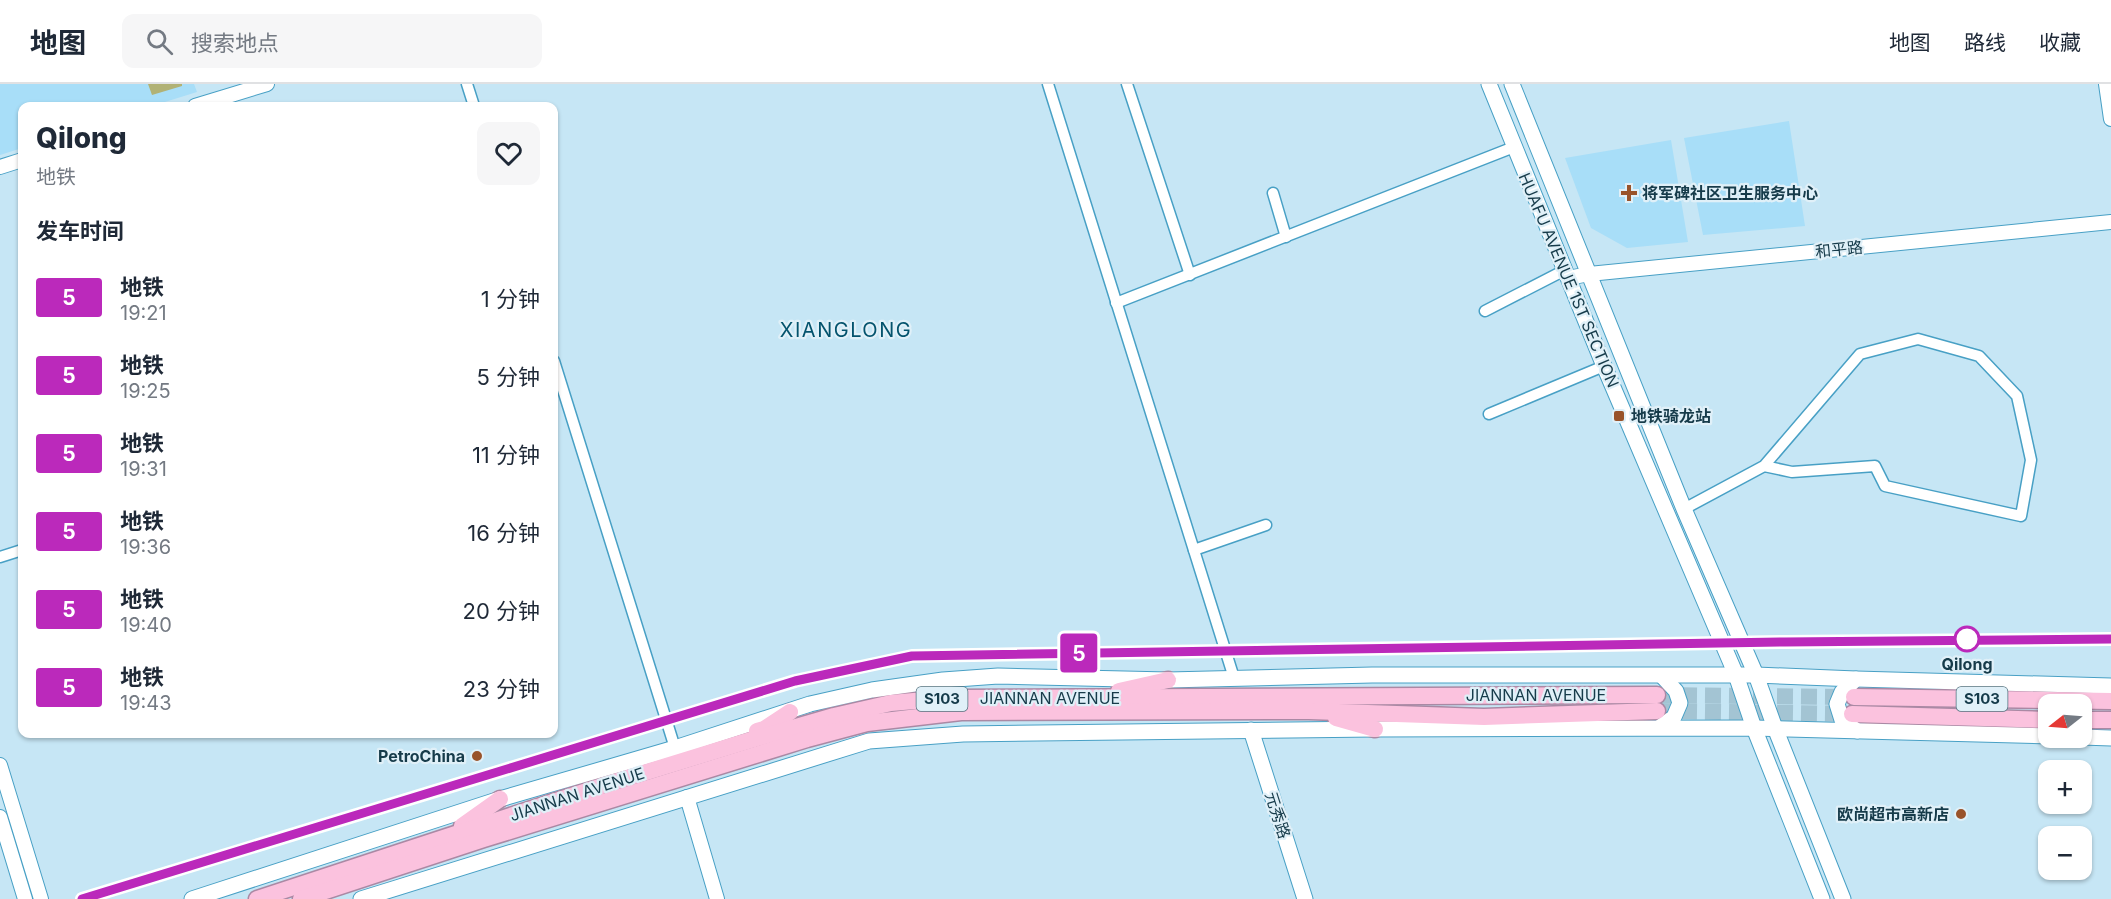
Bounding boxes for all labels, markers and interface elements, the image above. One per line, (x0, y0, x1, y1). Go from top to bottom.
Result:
search box (122, 14, 542, 68)
icon: search (143, 25, 176, 58)
text: 地图 (30, 26, 86, 60)
text: 搜索地点 (191, 30, 279, 56)
text: 地图 (1889, 30, 1931, 55)
text: 路线 (1964, 30, 2006, 55)
text: 收藏 (2039, 30, 2081, 55)
text: Qilong (36, 121, 127, 155)
button: heart (477, 122, 540, 185)
text: 地铁 (36, 165, 76, 189)
street label: HUAFU AVENUE 1ST SECTION (1515, 170, 1623, 390)
place label: 将军碑社区卫生服务中心 (1642, 183, 1818, 203)
marker: 将军碑社区卫生服务中心 (1620, 184, 1638, 202)
text: 发车时间 (36, 218, 124, 244)
street label: 和平路 (1814, 237, 1864, 261)
text: 地铁 (120, 274, 164, 300)
text: 5 (62, 285, 76, 310)
text: 1 分钟 (481, 286, 540, 312)
text: 19:21 (120, 301, 167, 325)
district label: XIANGLONG (780, 318, 912, 342)
text: 地铁 (120, 352, 164, 378)
text: 5 (62, 363, 76, 388)
text: 5 分钟 (476, 364, 540, 390)
text: 19:25 (120, 379, 171, 403)
place label: 地铁骑龙站 (1631, 406, 1711, 426)
marker: 地铁骑龙站 (1612, 409, 1626, 423)
text: 地铁 (120, 430, 164, 456)
text: 5 (62, 441, 76, 466)
text: 11 分钟 (472, 442, 540, 468)
text: 19:31 (120, 457, 167, 481)
text: 地铁 (120, 508, 164, 534)
text: 5 (62, 519, 76, 544)
text: 16 分钟 (467, 520, 540, 546)
text: 19:36 (120, 535, 171, 559)
text: 地铁 (120, 586, 164, 612)
text: 5 (62, 597, 76, 622)
text: 20 分钟 (463, 598, 540, 624)
text: 19:40 (120, 613, 172, 637)
marker: Qilong (1954, 626, 1980, 652)
line badge: 5 (1060, 634, 1098, 672)
text: 5 (1072, 641, 1086, 666)
place label: Qilong (1942, 654, 1992, 674)
text: 地铁 (120, 664, 164, 690)
text: 5 (62, 675, 76, 700)
text: 23 分钟 (463, 676, 540, 702)
street label: JIANNAN AVENUE (1466, 685, 1606, 705)
road number: S103 (916, 687, 968, 711)
road number: S103 (1956, 687, 2008, 711)
street label: JIANNAN AVENUE (980, 688, 1120, 708)
text: 19:43 (120, 691, 172, 715)
north arrow (2038, 694, 2092, 748)
map controls (2038, 694, 2092, 880)
place label: PetroChina (378, 746, 465, 766)
marker: PetroChina (470, 749, 484, 763)
button: + (2038, 760, 2092, 814)
street label: JIANNAN AVENUE (507, 763, 647, 825)
street label: 元秀路 (1261, 789, 1295, 841)
place label: 欧尚超市高新店 (1837, 804, 1949, 824)
marker: 欧尚超市高新店 (1954, 807, 1968, 821)
button: − (2038, 826, 2092, 880)

